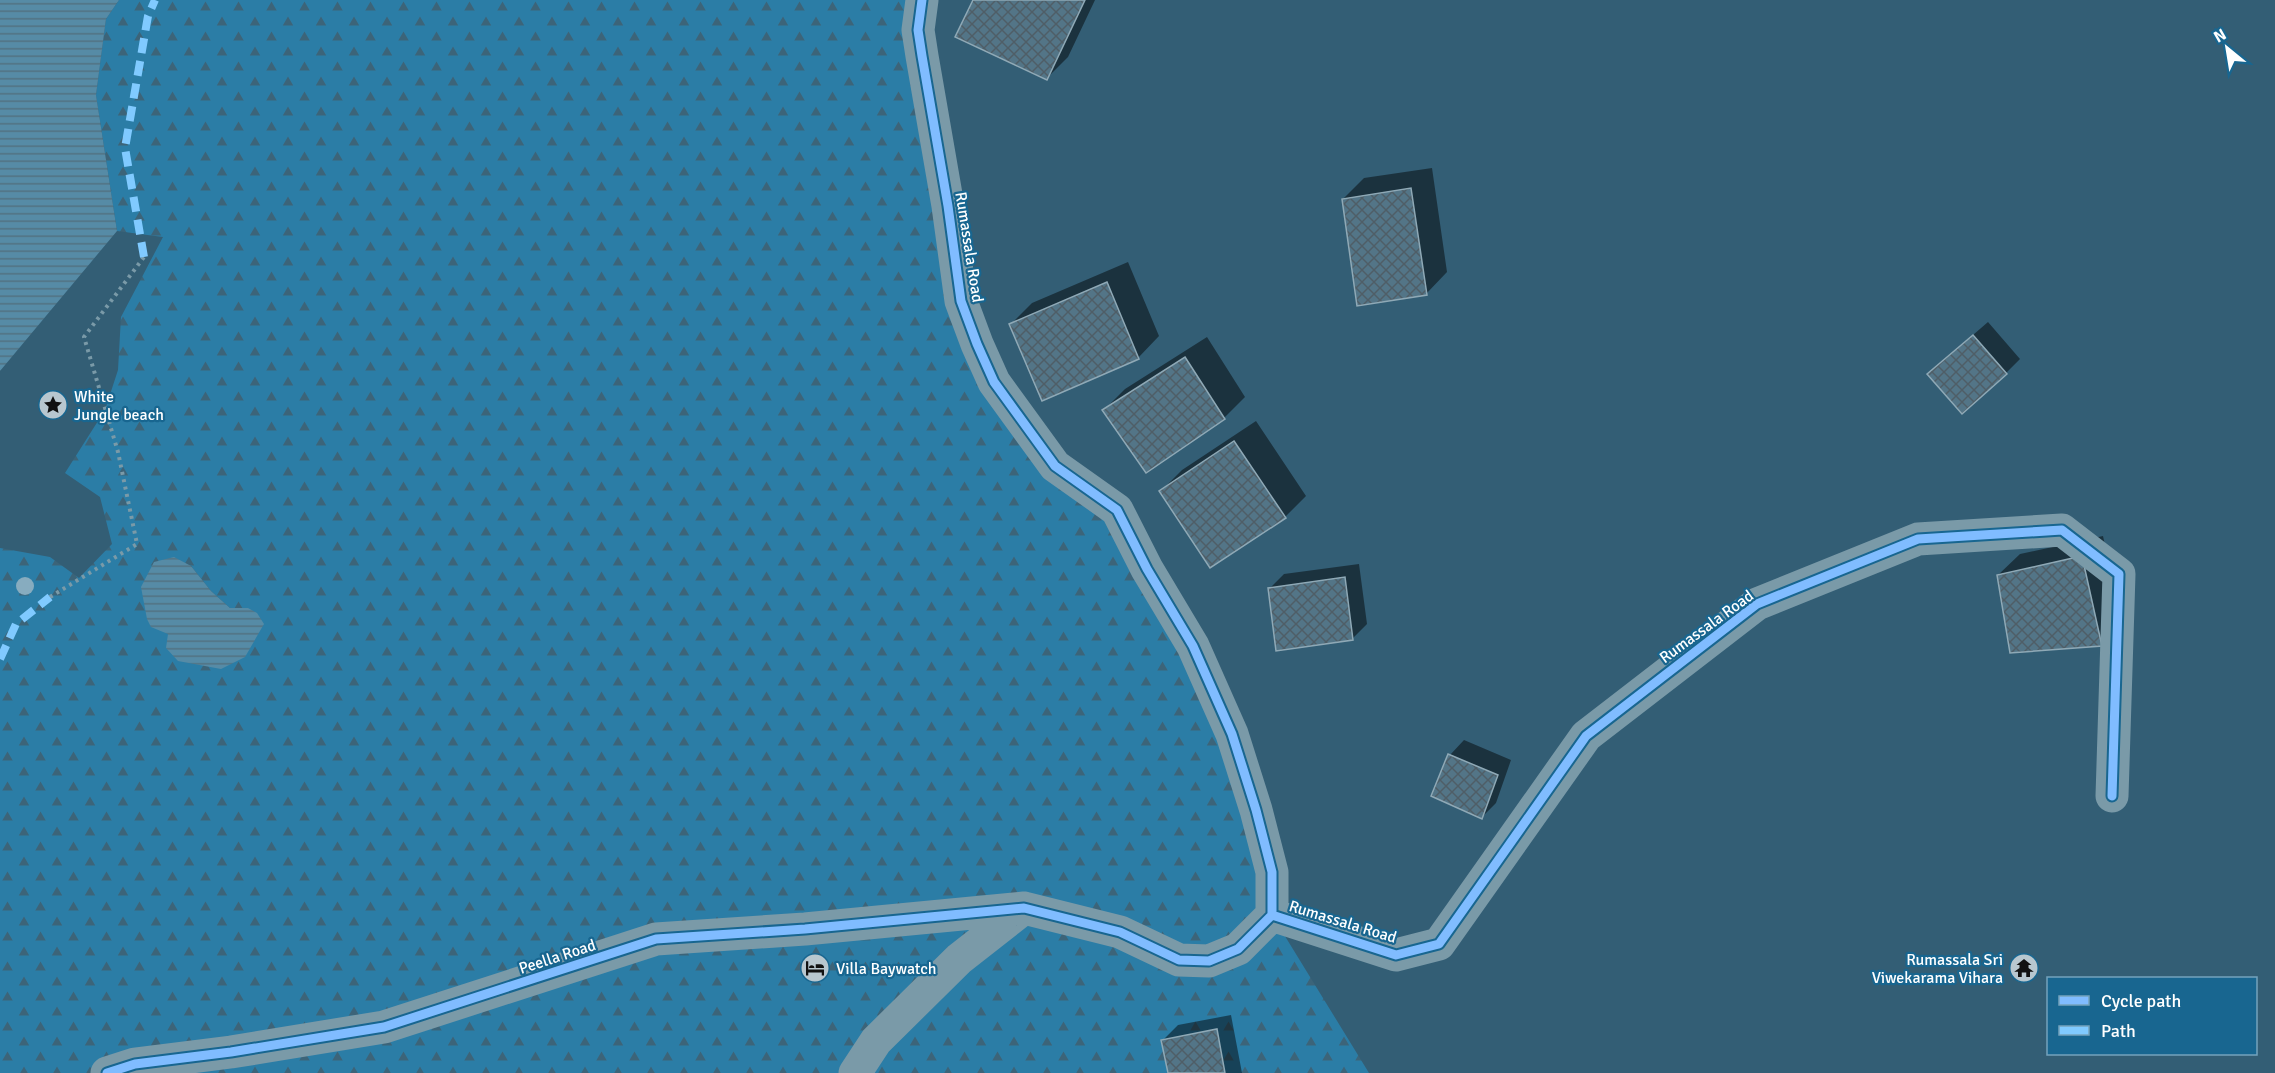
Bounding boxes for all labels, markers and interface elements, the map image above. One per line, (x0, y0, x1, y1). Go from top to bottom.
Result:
north arrow (2197, 18, 2257, 78)
text: N (2210, 24, 2230, 47)
street label: Rumassala Road (950, 190, 988, 304)
place label: White Jungle beach (74, 387, 164, 425)
place icon: White Jungle beach (37, 389, 69, 421)
street label: Rumassala Road (1656, 586, 1758, 668)
street label: Rumassala Road (1286, 896, 1399, 948)
street label: Peella Road (516, 935, 598, 979)
place label: Rumassala Sri Viwekarama Vihara (1872, 950, 2003, 988)
hotel icon: Villa Baywatch (799, 952, 831, 984)
temple icon: Rumassala Sri Viwekarama Vihara (2008, 952, 2040, 984)
place label: Villa Baywatch (836, 959, 937, 979)
legend (2047, 977, 2257, 1055)
text: Cycle path (2101, 990, 2181, 1012)
text: Path (2101, 1020, 2136, 1042)

